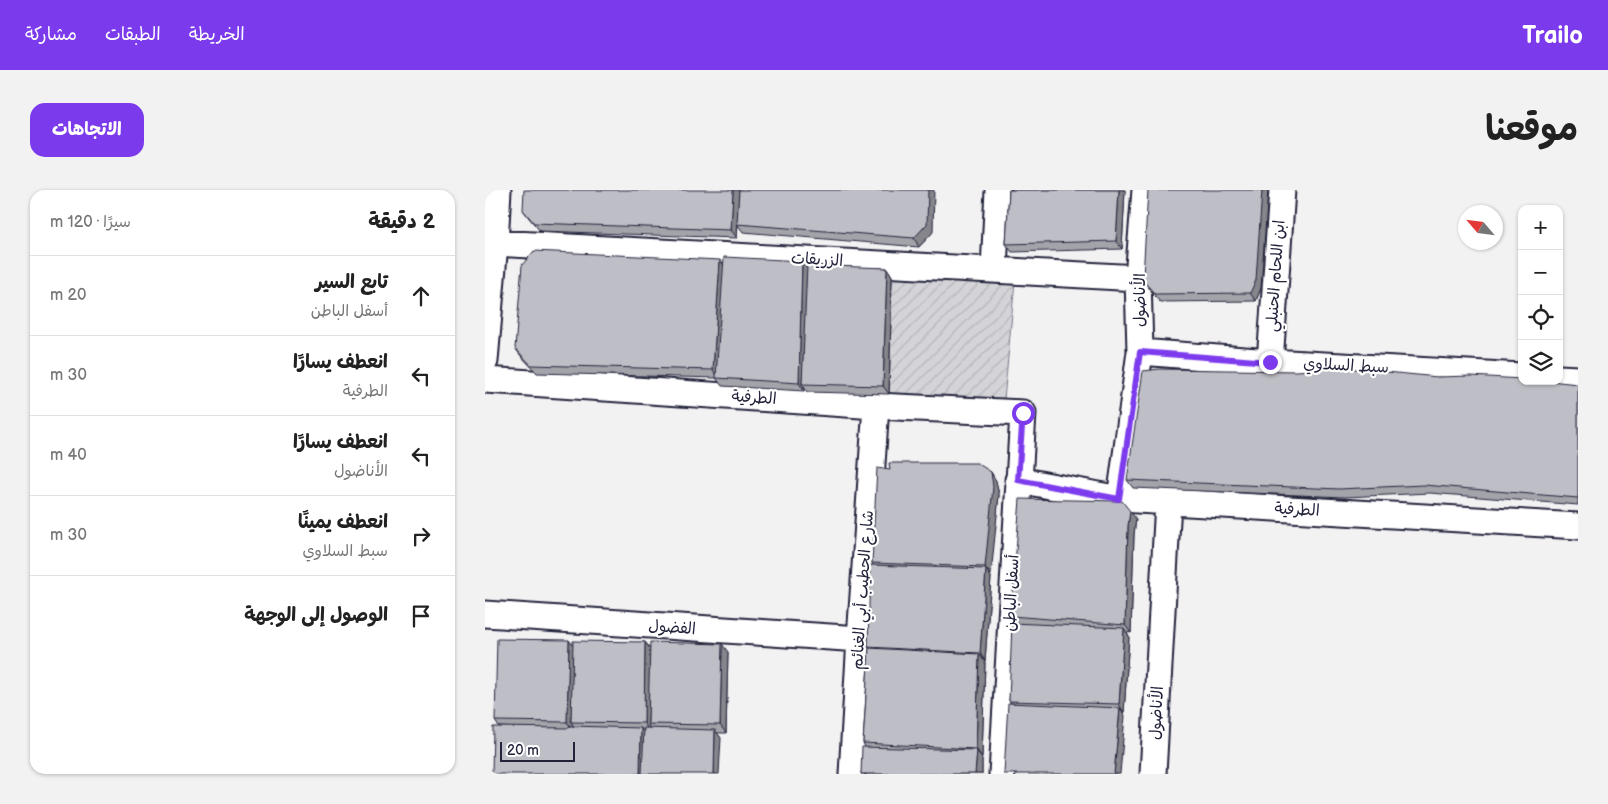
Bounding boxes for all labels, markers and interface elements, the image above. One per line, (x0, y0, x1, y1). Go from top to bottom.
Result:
text: Trailo (1523, 21, 1583, 50)
text: مشاركة (25, 24, 77, 45)
text: الطبقات (105, 24, 161, 45)
text: الخريطة (189, 24, 245, 45)
button: الاتجاهات (30, 103, 144, 157)
text: موقعنا (1485, 108, 1578, 151)
north arrow (1458, 205, 1503, 250)
map controls (1518, 205, 1563, 385)
button: + (1518, 205, 1563, 250)
text: 2 دقيقة (368, 209, 435, 234)
text: سيرًا · 120 m (50, 213, 131, 232)
street label: ابن اللحام الحنبلي (1263, 219, 1293, 333)
street label: الزريقات (790, 249, 844, 271)
button: − (1518, 250, 1563, 295)
text: تابع السير (315, 271, 388, 294)
street label: الأناضول (1129, 273, 1150, 327)
icon: ahead (407, 282, 435, 310)
text: 20 m (50, 286, 86, 305)
button: locate (1518, 295, 1563, 340)
text: أسفل الباطن (311, 302, 388, 321)
button: layers (1518, 340, 1563, 385)
text: انعطف يسارًا (293, 351, 388, 374)
route end (1259, 351, 1282, 374)
street label: سبط السلاوي (1303, 354, 1389, 379)
icon: left (407, 362, 435, 390)
text: 30 m (50, 366, 87, 385)
text: الطرفية (343, 382, 388, 401)
street label: الطرفية (731, 387, 777, 409)
route start (1012, 402, 1035, 425)
text: انعطف يسارًا (293, 431, 388, 454)
icon: left (407, 442, 435, 470)
text: 40 m (50, 446, 87, 465)
text: الأناضول (334, 462, 388, 481)
street label: الطرفية (1274, 499, 1320, 521)
street label: شارع الحطيب أبي الغنائم (848, 510, 882, 671)
text: انعطف يمينًا (298, 511, 388, 534)
icon: right (407, 522, 435, 550)
text: 30 m (50, 526, 87, 545)
text: سبط السلاوي (302, 542, 388, 561)
street label: أسفل الباطن (1000, 554, 1024, 632)
icon: arrive (407, 602, 435, 630)
text: الوصول إلى الوجهة (244, 604, 388, 627)
street label: الفضول (648, 617, 696, 639)
street label: الأناضول (1144, 685, 1168, 740)
scale bar (500, 739, 575, 762)
text: 20 m (507, 742, 539, 759)

